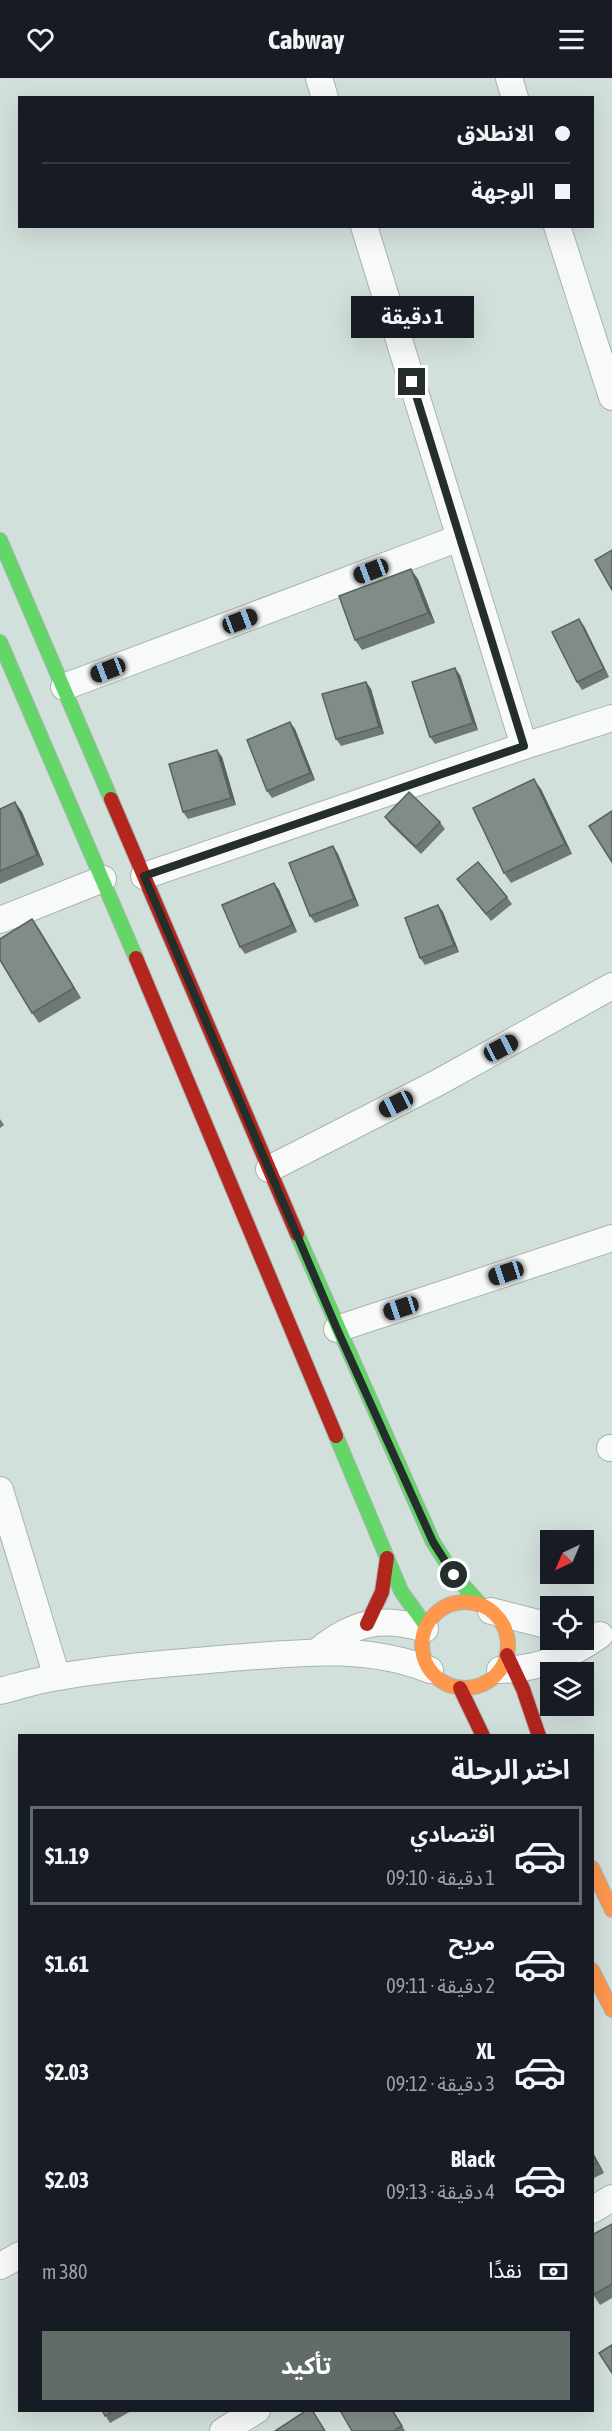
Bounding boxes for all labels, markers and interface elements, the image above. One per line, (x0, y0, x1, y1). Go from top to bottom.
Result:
icon: heart (24, 23, 57, 56)
icon: menu (555, 23, 588, 56)
text: Cabway (268, 24, 344, 55)
text: الانطلاق (457, 120, 534, 146)
text: الوجهة (471, 178, 534, 204)
callout: 1 دقيقة (350, 295, 474, 337)
text: 1 دقيقة (381, 305, 444, 328)
route end (398, 368, 425, 395)
car (351, 556, 391, 586)
car (220, 606, 260, 636)
car (88, 655, 128, 685)
car (481, 1032, 521, 1064)
car (376, 1088, 416, 1120)
car (486, 1259, 526, 1287)
car (381, 1294, 421, 1322)
north arrow (540, 1530, 594, 1584)
map controls (540, 1530, 594, 1716)
route start (440, 1561, 467, 1588)
button: locate (540, 1596, 594, 1650)
button: layers (540, 1662, 594, 1716)
text: اختر الرحلة (451, 1754, 570, 1785)
text: اقتصادي (410, 1821, 495, 1847)
icon: car (513, 1829, 567, 1883)
text: $1.19 (45, 1843, 89, 1869)
text: 1 دقيقة · 09:10 (386, 1866, 495, 1889)
text: مريح (449, 1929, 495, 1955)
icon: car (513, 1937, 567, 1991)
text: $1.61 (45, 1951, 89, 1977)
text: 2 دقيقة · 09:11 (386, 1974, 495, 1997)
text: XL (477, 2038, 495, 2064)
icon: car (513, 2045, 567, 2099)
text: $2.03 (45, 2059, 89, 2085)
text: 3 دقيقة · 09:12 (386, 2072, 495, 2095)
text: Black (451, 2146, 495, 2172)
icon: car (513, 2153, 567, 2207)
text: $2.03 (45, 2167, 89, 2193)
text: 4 دقيقة · 09:13 (386, 2180, 495, 2203)
icon: cash (537, 2255, 570, 2288)
text: نقدًا (488, 2257, 522, 2283)
text: 380 m (42, 2260, 87, 2283)
button: تأكيد (42, 2331, 570, 2400)

